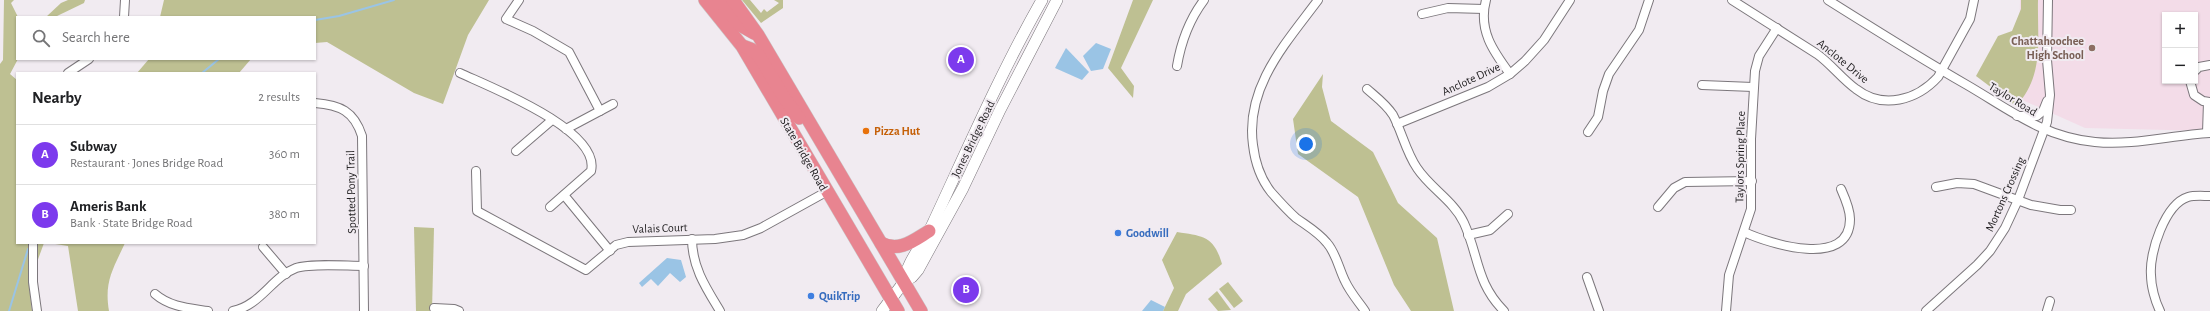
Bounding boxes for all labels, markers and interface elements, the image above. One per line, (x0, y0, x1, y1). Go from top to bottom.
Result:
map controls (2162, 12, 2198, 84)
button: + (2162, 12, 2198, 48)
search box (16, 16, 316, 60)
icon: search (30, 27, 52, 49)
text: Search here (62, 30, 130, 45)
place label: Chattahoochee High School (2011, 35, 2084, 61)
street label: Anclote Drive (1815, 37, 1871, 85)
marker: Chattahoochee High School (2087, 43, 2097, 53)
pin: A (948, 45, 974, 75)
button: − (2162, 48, 2198, 84)
street label: Anclote Drive (1440, 60, 1502, 98)
street label: Taylor Road (1986, 80, 2039, 119)
text: Nearby (32, 89, 82, 106)
text: 2 results (258, 91, 300, 104)
street label: Jones Bridge Road (949, 99, 997, 179)
street label: Taylors Spring Place (1733, 111, 1748, 203)
street label: State Bridge Road (778, 115, 830, 193)
place label: Pizza Hut (874, 125, 920, 137)
marker: Pizza Hut (861, 126, 871, 136)
your location (1296, 134, 1316, 154)
text: Subway (70, 139, 117, 154)
text: A (41, 148, 49, 161)
text: 360 m (269, 148, 300, 161)
street label: Spotted Pony Trail (344, 150, 359, 234)
street label: Mortons Crossing (1983, 155, 2027, 233)
text: Restaurant · Jones Bridge Road (70, 157, 223, 170)
text: Ameris Bank (70, 199, 146, 214)
text: B (41, 208, 49, 221)
text: 380 m (269, 208, 300, 221)
text: Bank · State Bridge Road (70, 217, 192, 230)
street label: Valais Court (632, 221, 688, 235)
place label: Goodwill (1126, 227, 1169, 239)
marker: Goodwill (1113, 228, 1123, 238)
pin: B (953, 275, 979, 305)
place label: QuikTrip (819, 290, 860, 303)
marker: QuikTrip (806, 291, 816, 301)

